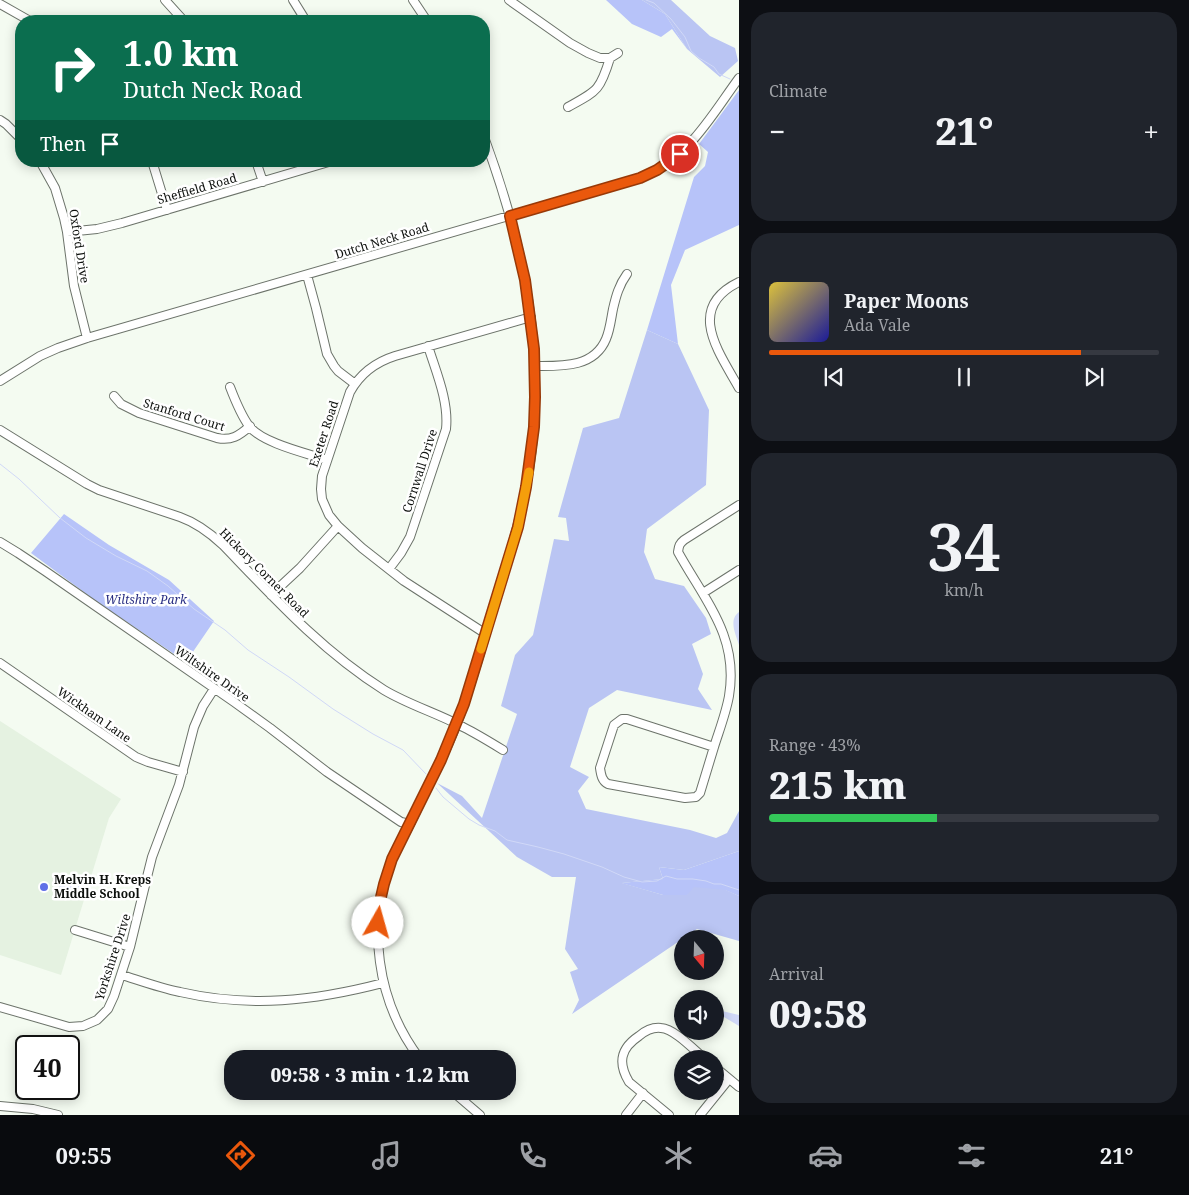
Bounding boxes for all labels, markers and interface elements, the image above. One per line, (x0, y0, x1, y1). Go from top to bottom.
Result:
text: 1.0 km (123, 29, 239, 76)
icon: right (40, 35, 105, 100)
text: Dutch Neck Road (123, 74, 302, 104)
text: Climate (769, 80, 827, 102)
text: 21° (935, 104, 993, 156)
text: − (769, 112, 785, 150)
text: + (1143, 112, 1159, 150)
icon: arrive (96, 130, 124, 158)
text: Then (40, 131, 86, 157)
pin (659, 133, 701, 175)
icon: arrive (666, 140, 694, 168)
street label: Sheffield Road (155, 169, 239, 208)
street label: Oxford Drive (65, 208, 94, 284)
street label: Dutch Neck Road (333, 218, 432, 263)
text: Paper Moons (844, 288, 969, 314)
text: Ada Vale (844, 314, 910, 336)
icon: previous (820, 363, 848, 391)
icon: pause (950, 363, 978, 391)
icon: next (1080, 363, 1108, 391)
street label: Stanford Court (141, 394, 227, 435)
street label: Exeter Road (305, 398, 342, 469)
street label: Cornwall Drive (398, 427, 441, 515)
text: 34 (927, 502, 1001, 590)
street label: Hickory Corner Road (216, 524, 313, 622)
text: km/h (944, 579, 984, 601)
park label: Wiltshire Park (105, 591, 188, 608)
street label: Wiltshire Drive (171, 641, 253, 706)
street label: Wickham Lane (54, 683, 135, 746)
text: Range · 43% (769, 734, 861, 756)
text: 215 km (769, 758, 907, 810)
place label: Melvin H. Kreps Middle School (54, 871, 151, 902)
marker: Melvin H. Kreps Middle School (38, 881, 50, 893)
position arrow (351, 896, 403, 948)
street label: Yorkshire Drive (90, 911, 134, 1003)
north arrow (674, 930, 724, 980)
map controls (674, 930, 724, 1100)
text: Arrival (769, 963, 824, 985)
text: 09:58 (769, 987, 867, 1039)
button: sound (674, 990, 724, 1040)
speed limit sign: 40 (15, 1035, 80, 1100)
button: layers (674, 1050, 724, 1100)
text: 09:58 · 3 min · 1.2 km (270, 1062, 470, 1088)
icon: directions (223, 1138, 258, 1173)
icon: music (369, 1138, 404, 1173)
icon: phone (515, 1138, 550, 1173)
icon: climate (661, 1138, 696, 1173)
icon: car (808, 1138, 843, 1173)
icon: filters (954, 1138, 989, 1173)
text: 09:55 (56, 1140, 112, 1170)
text: 21° (1100, 1140, 1133, 1170)

